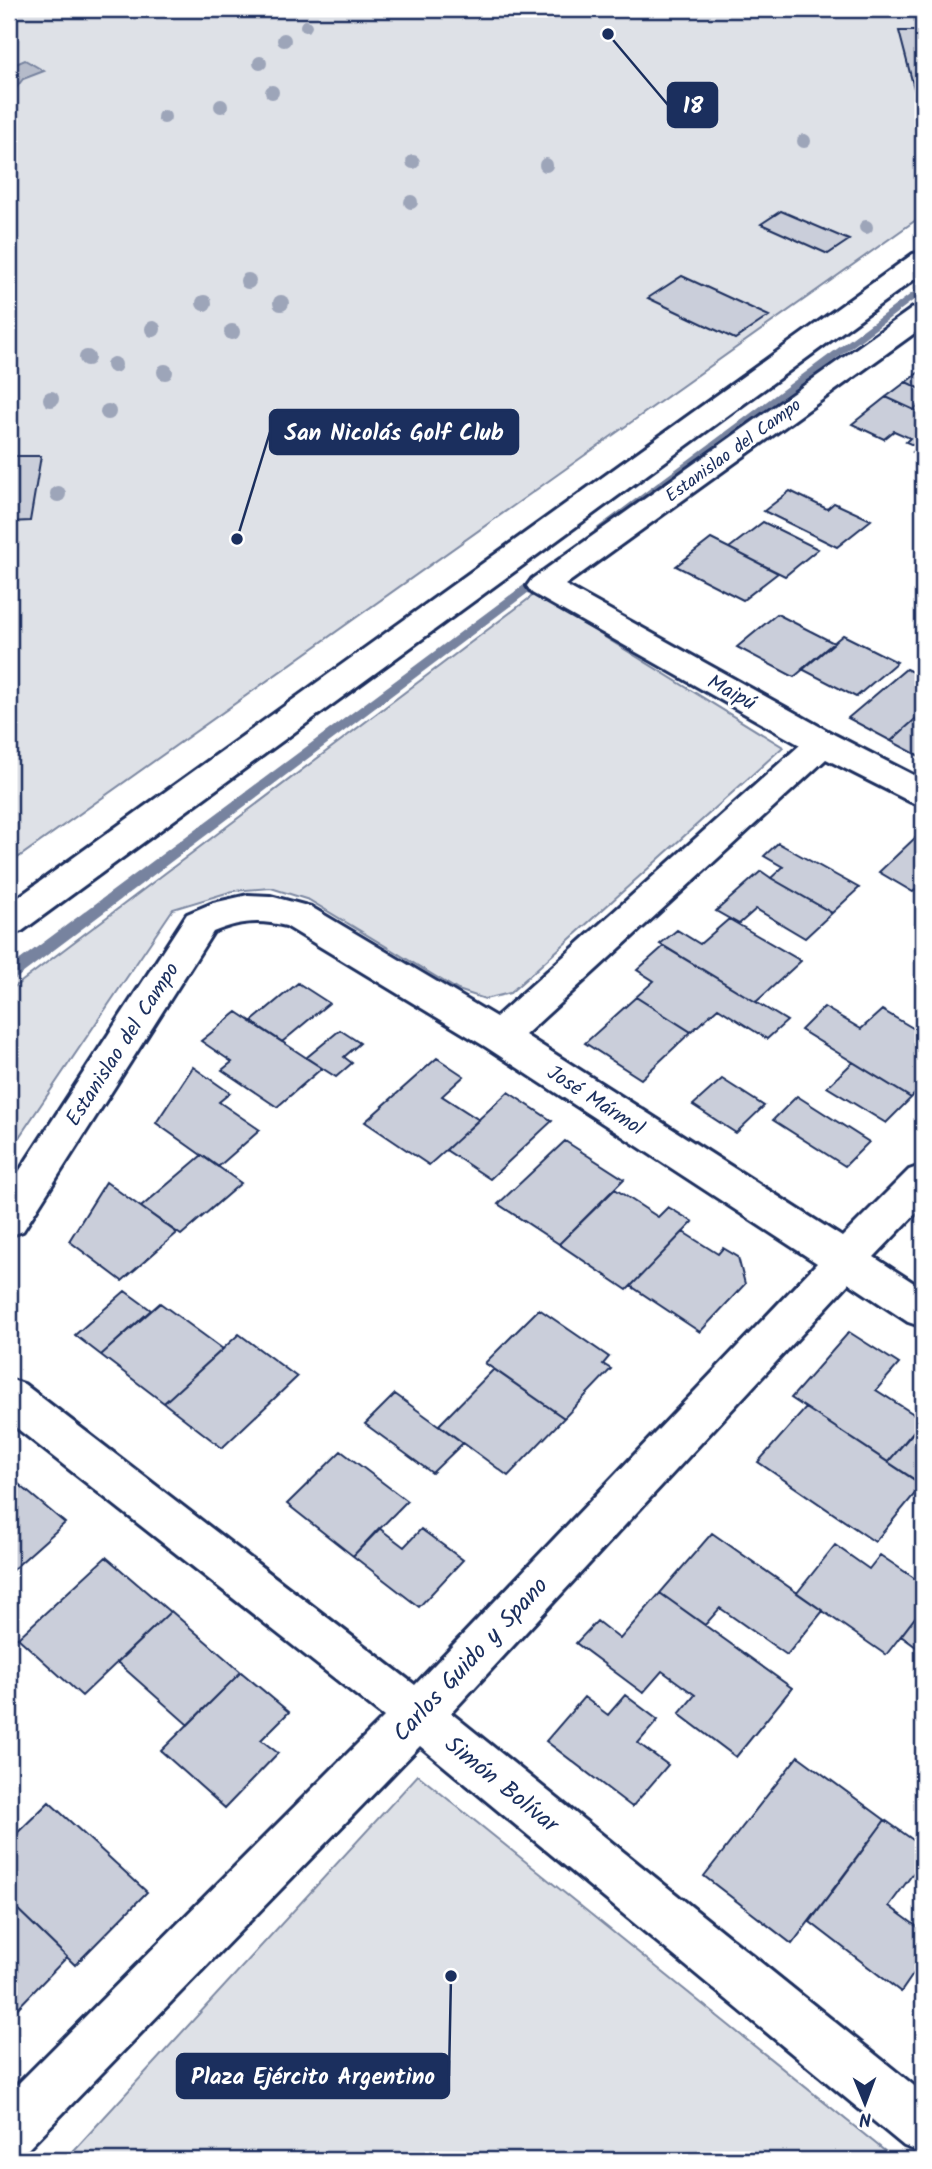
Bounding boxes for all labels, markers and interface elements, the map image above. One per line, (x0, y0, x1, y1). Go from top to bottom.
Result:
callout: 18 (668, 83, 717, 127)
text: 18 (683, 89, 704, 125)
street label: Estanislao del Campo (660, 392, 808, 511)
callout: San Nicolás Golf Club (270, 410, 518, 454)
text: San Nicolás Golf Club (284, 416, 504, 452)
street label: Maipú (701, 666, 763, 721)
street label: Estanislao del Campo (58, 956, 189, 1133)
street label: José Mármol (540, 1057, 651, 1145)
street label: Carlos Guido y Spano (384, 1568, 559, 1752)
street label: Simón Bolívar (435, 1727, 569, 1845)
callout: Plaza Ejército Argentino (177, 2054, 449, 2098)
text: Plaza Ejército Argentino (191, 2060, 435, 2096)
north arrow (830, 2068, 900, 2138)
text: N (859, 2103, 872, 2133)

